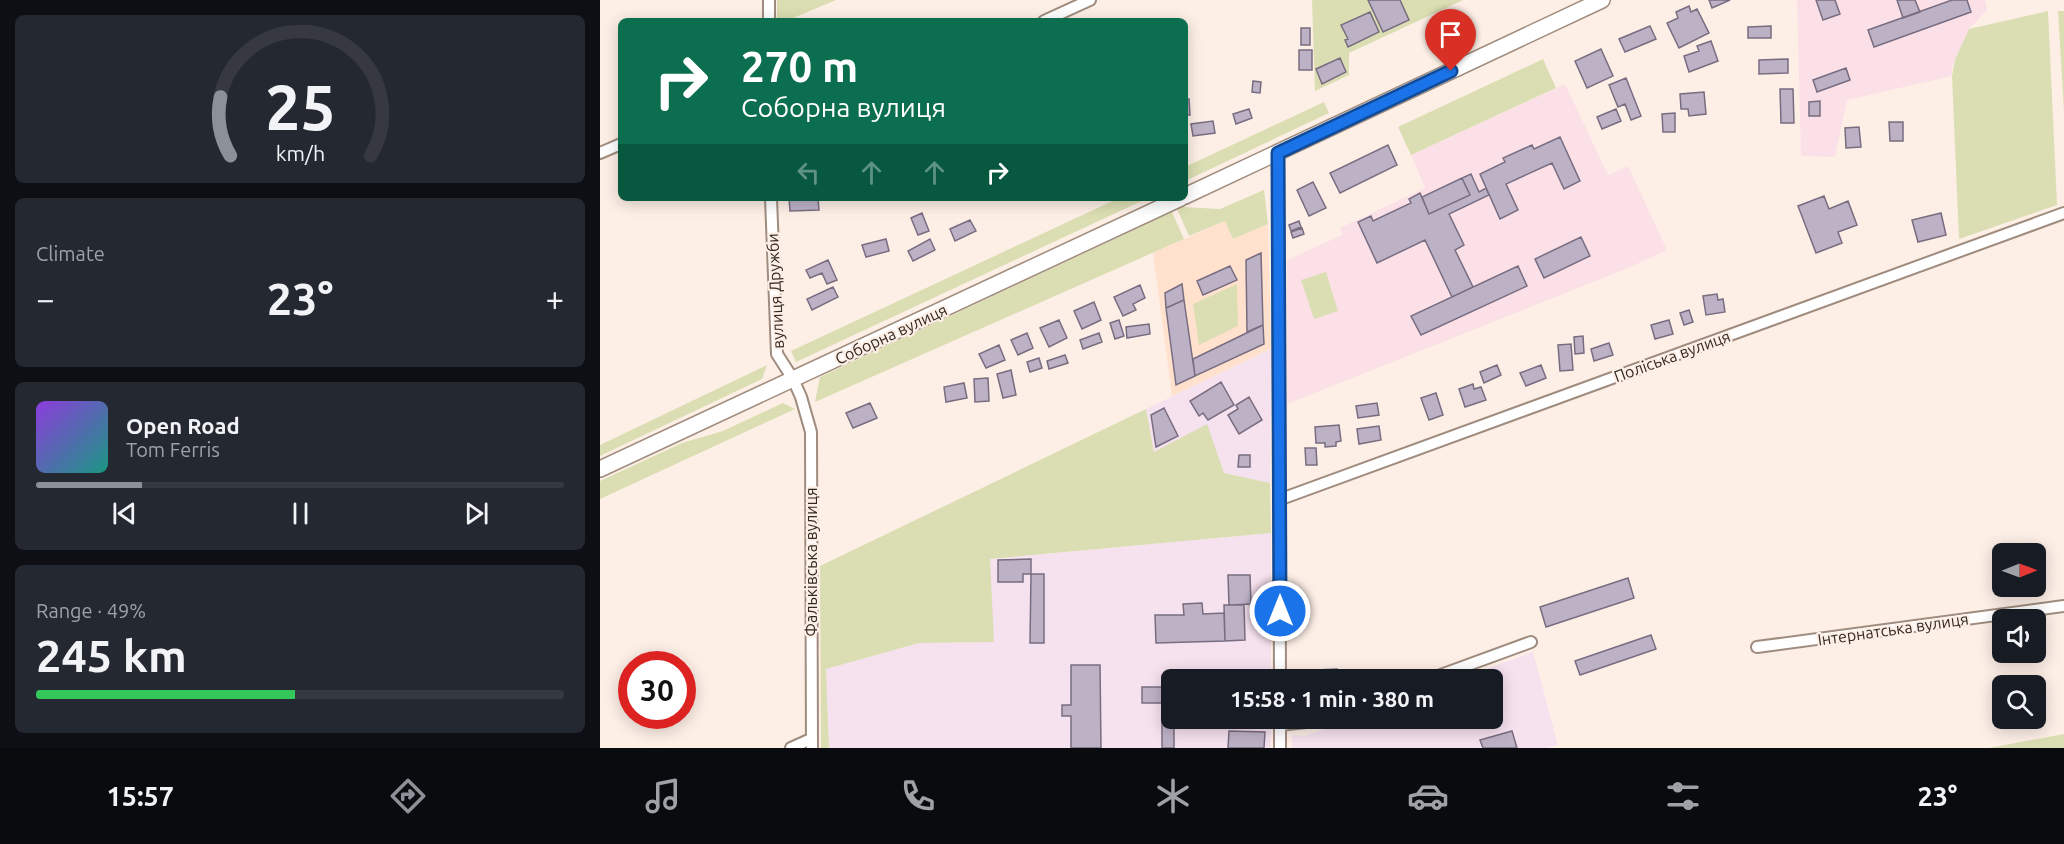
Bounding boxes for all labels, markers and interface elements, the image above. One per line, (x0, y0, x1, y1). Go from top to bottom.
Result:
pin (1425, 9, 1476, 71)
icon: arrive (1434, 18, 1467, 51)
icon: right (642, 42, 720, 120)
text: 270 m (741, 43, 858, 90)
text: 25 (265, 72, 335, 142)
text: Соборна вулиця (741, 92, 946, 122)
text: km/h (275, 142, 325, 166)
icon: left (792, 156, 825, 189)
icon: ahead (855, 156, 888, 189)
icon: ahead (918, 156, 951, 189)
icon: right (981, 156, 1014, 189)
street label: вулиця Дружби (763, 233, 787, 349)
text: Climate (36, 242, 105, 265)
text: 23° (267, 273, 333, 324)
text: − (36, 280, 55, 317)
text: + (545, 280, 564, 317)
street label: Соборна вулиця (832, 300, 950, 368)
street label: Поліська вулиця (1611, 327, 1733, 385)
text: Open Road (126, 413, 240, 438)
text: Tom Ferris (126, 438, 220, 461)
street label: Фальківська вулиця (802, 487, 820, 637)
icon: previous (108, 497, 141, 530)
icon: pause (284, 497, 317, 530)
icon: next (460, 497, 493, 530)
north arrow (1992, 543, 2046, 597)
map controls (1992, 543, 2046, 729)
position arrow (1248, 579, 1312, 643)
text: Range · 49% (36, 599, 146, 622)
street label: Інтернатська вулиця (1816, 609, 1970, 649)
button: sound (1992, 609, 2046, 663)
text: 245 km (36, 630, 187, 681)
speed limit sign: 30 (618, 651, 696, 729)
button: search (1992, 675, 2046, 729)
text: 15:58 · 1 min · 380 m (1230, 686, 1434, 711)
icon: directions (387, 775, 429, 817)
icon: music (642, 775, 684, 817)
icon: phone (897, 775, 939, 817)
icon: climate (1152, 775, 1194, 817)
icon: car (1407, 775, 1449, 817)
icon: filters (1662, 775, 1704, 817)
text: 15:57 (107, 781, 174, 811)
text: 23° (1917, 781, 1957, 811)

